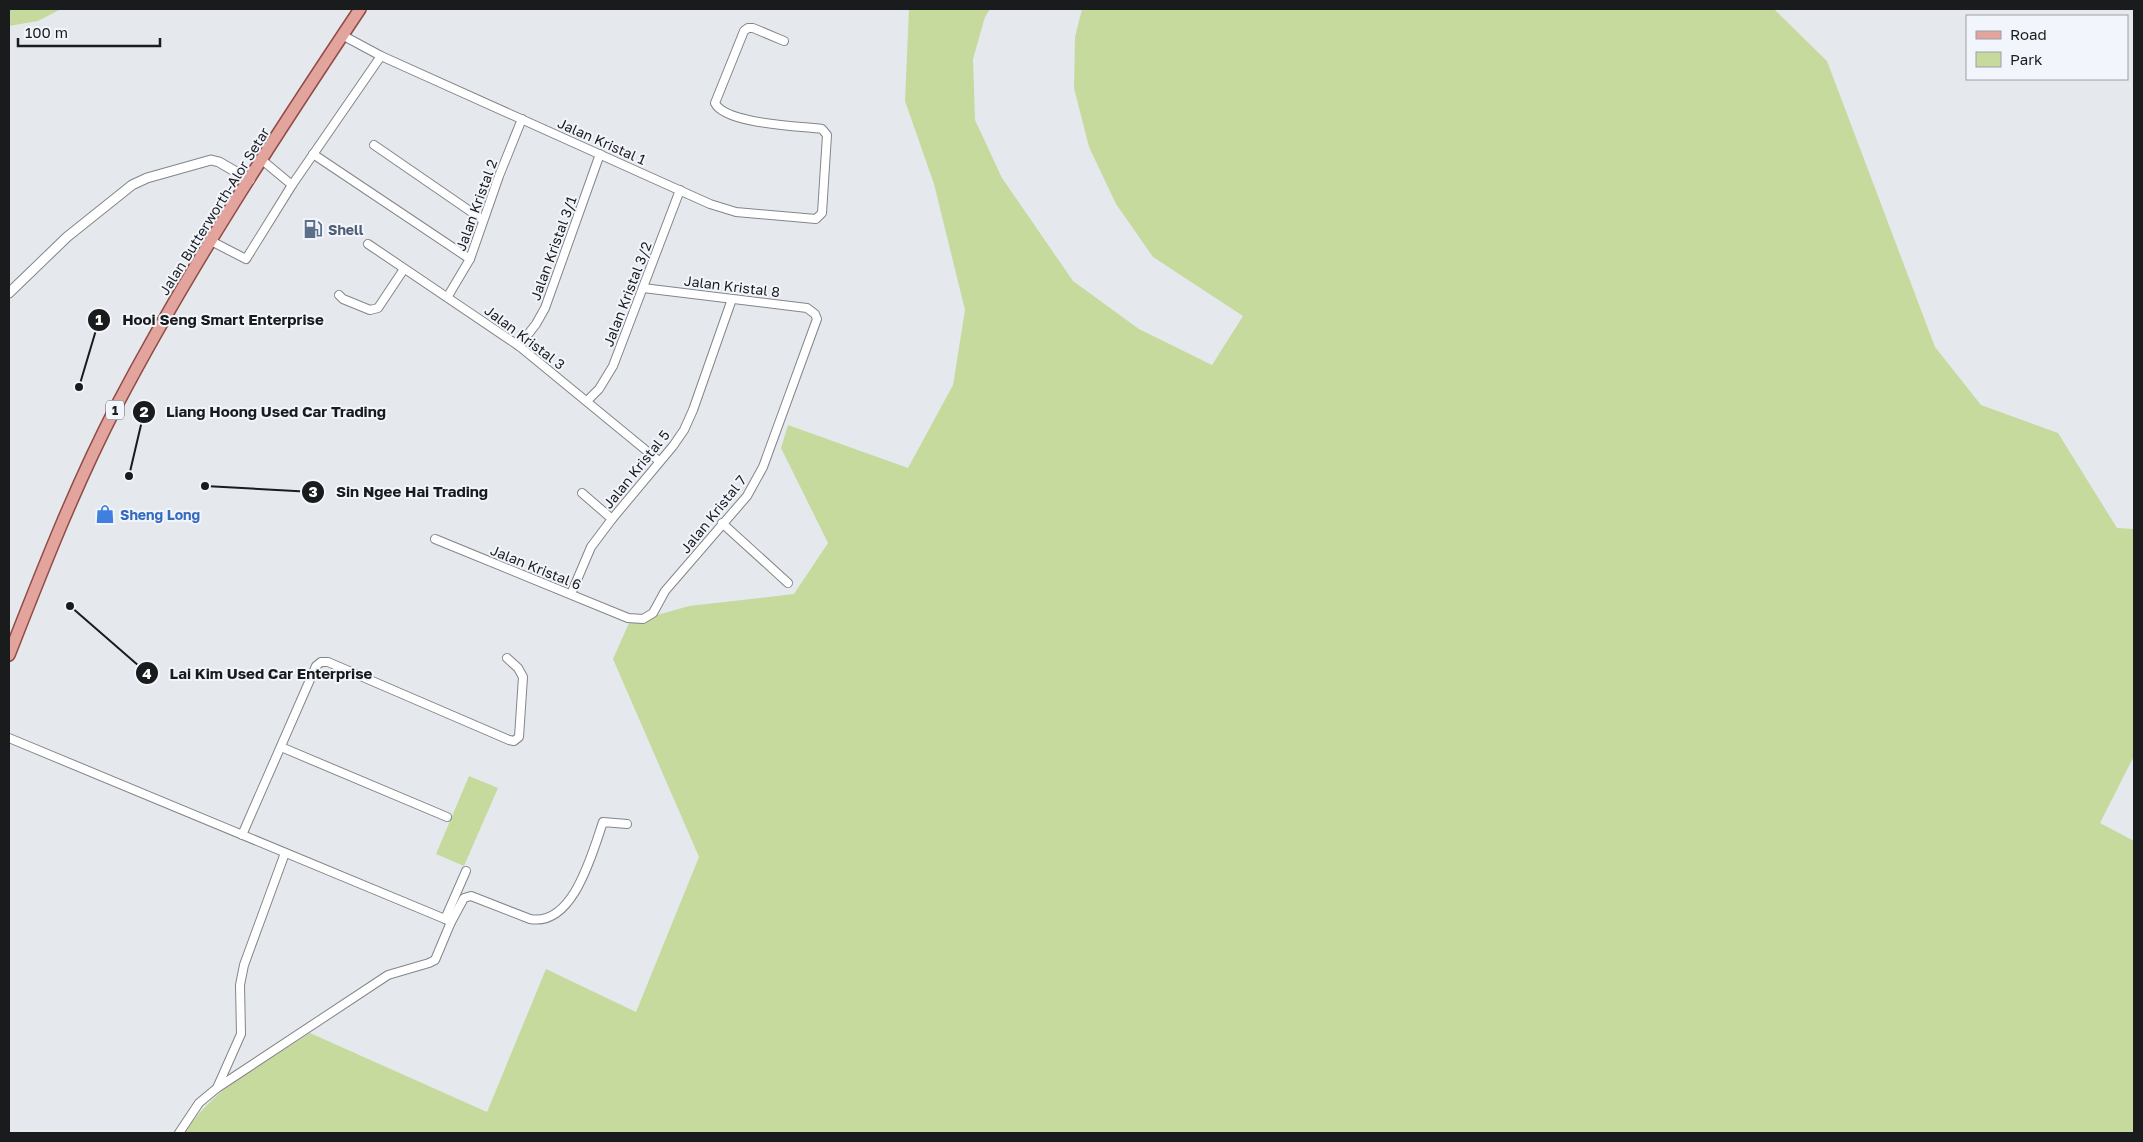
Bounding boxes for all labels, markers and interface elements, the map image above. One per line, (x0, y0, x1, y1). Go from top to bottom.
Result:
scale bar (18, 15, 160, 47)
legend (1966, 15, 2128, 80)
text: 100 m (25, 23, 68, 41)
text: Road (2010, 25, 2047, 43)
text: Park (2010, 50, 2043, 68)
street label: Jalan Kristal 1 (555, 114, 649, 168)
street label: Jalan Butterworth-Alor Setar (155, 123, 273, 298)
street label: Jalan Kristal 2 (452, 157, 500, 253)
street label: Jalan Kristal 3/1 (526, 193, 580, 302)
fuel station icon: Shell (302, 218, 324, 240)
place label: Shell (328, 221, 364, 238)
street label: Jalan Kristal 3/2 (599, 239, 655, 349)
street label: Jalan Kristal 8 (683, 272, 781, 300)
street label: Jalan Kristal 3 (481, 301, 569, 373)
callout: Hooi Seng Smart Enterprise (87, 305, 333, 335)
text: 1 (95, 310, 103, 328)
text: Hooi Seng Smart Enterprise (122, 310, 324, 328)
callout: Liang Hoong Used Car Trading (131, 397, 396, 427)
road number: 1 (106, 400, 124, 420)
text: 2 (139, 402, 149, 420)
text: Liang Hoong Used Car Trading (166, 402, 386, 420)
street label: Jalan Kristal 5 (599, 426, 673, 512)
street label: Jalan Kristal 7 (676, 472, 750, 556)
callout: Sin Ngee Hai Trading (301, 477, 498, 507)
text: 3 (308, 482, 318, 500)
text: Sin Ngee Hai Trading (336, 482, 488, 500)
shop icon: Sheng Long (94, 503, 116, 525)
place label: Sheng Long (120, 506, 200, 523)
street label: Jalan Kristal 6 (488, 541, 584, 593)
callout: Lai Kim Used Car Enterprise (134, 658, 382, 688)
text: 4 (142, 664, 152, 682)
text: Lai Kim Used Car Enterprise (170, 664, 373, 682)

